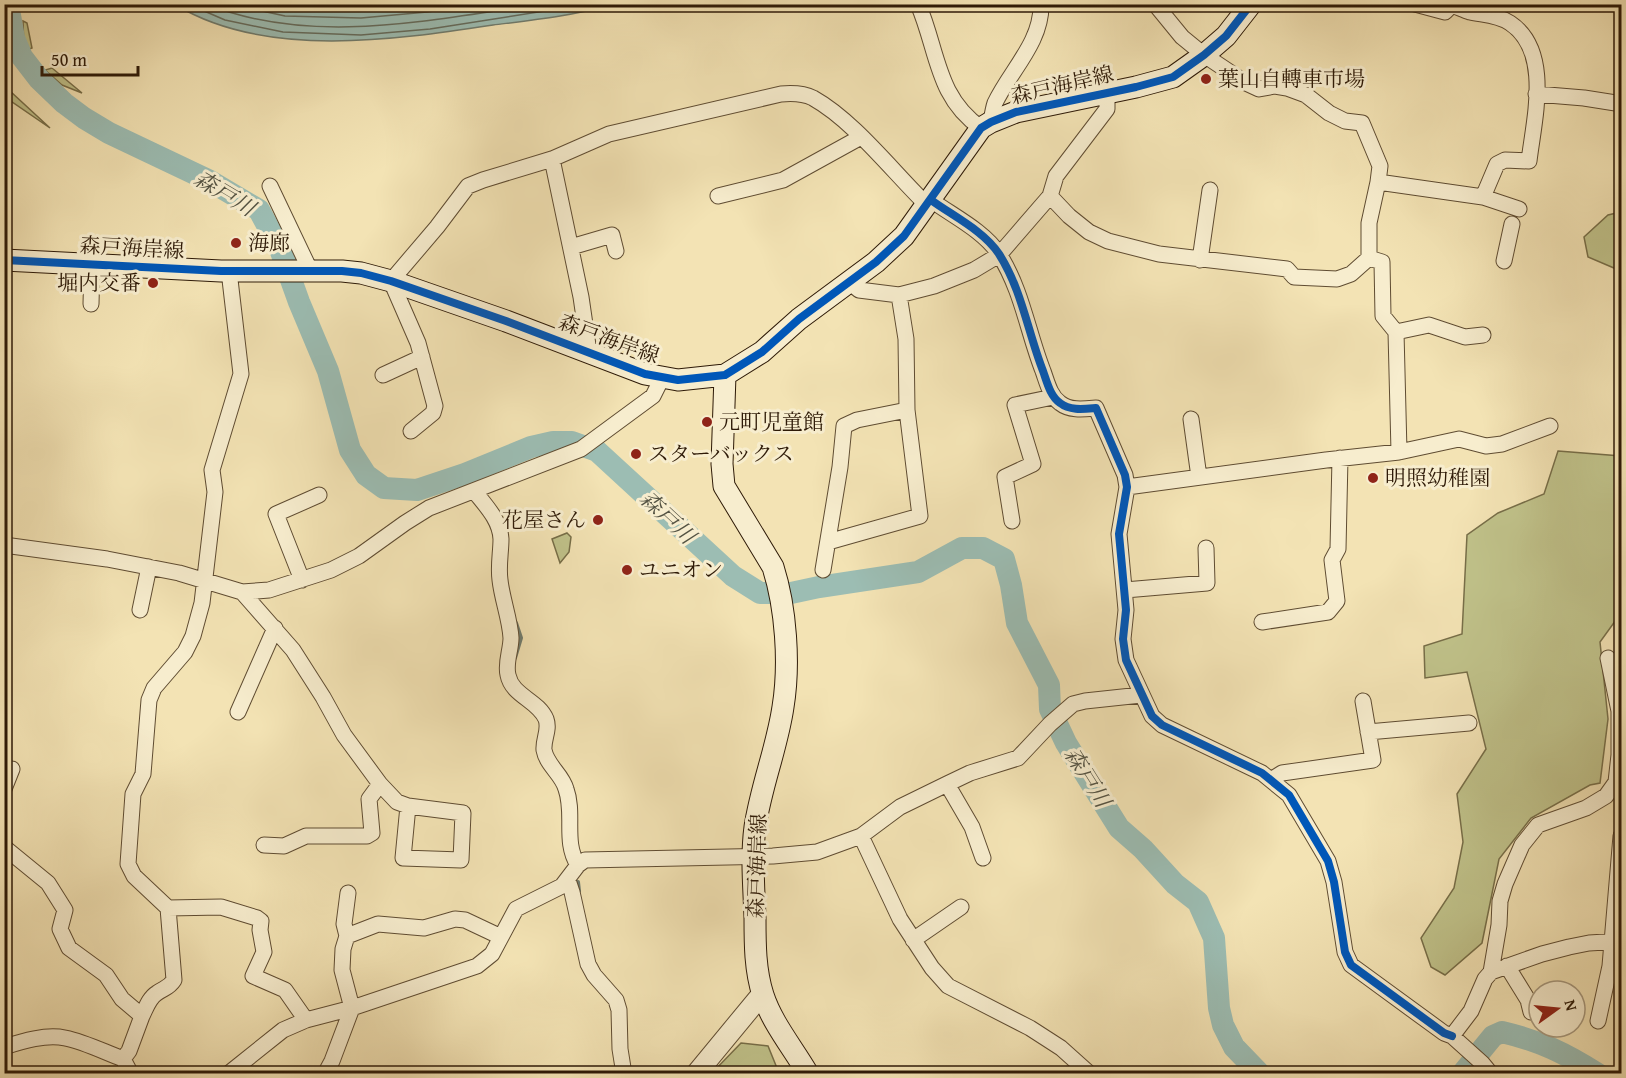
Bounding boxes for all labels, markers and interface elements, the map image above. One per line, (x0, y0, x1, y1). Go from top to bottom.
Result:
scale bar (42, 39, 138, 77)
text: 50 m (51, 46, 87, 73)
street label: 森戸海岸線 (1007, 58, 1117, 111)
place label: 葉山自轉車市場 (1218, 63, 1365, 94)
marker: 葉山自轉車市場 (1199, 72, 1213, 86)
water label: 森戸川 (188, 162, 263, 225)
place label: 海廊 (248, 227, 290, 258)
street label: 森戸海岸線 (79, 229, 185, 266)
marker: 海廊 (229, 236, 243, 250)
place label: 堀内交番 (57, 267, 141, 298)
marker: 堀内交番 (146, 276, 160, 290)
street label: 森戸海岸線 (555, 306, 664, 371)
place label: 元町児童館 (719, 406, 824, 437)
marker: 元町児童館 (700, 415, 714, 429)
place label: スターバックス (648, 438, 794, 469)
marker: スターバックス (629, 447, 643, 461)
place label: 明照幼稚園 (1385, 462, 1490, 493)
marker: 明照幼稚園 (1366, 471, 1380, 485)
water label: 森戸川 (633, 483, 705, 553)
place label: 花屋さん (502, 504, 586, 535)
marker: 花屋さん (591, 513, 605, 527)
place label: ユニオン (639, 554, 723, 585)
marker: ユニオン (620, 563, 634, 577)
water label: 森戸川 (1057, 741, 1120, 815)
street label: 森戸海岸線 (739, 813, 774, 919)
north arrow (1527, 979, 1587, 1039)
text: N (1559, 997, 1585, 1014)

